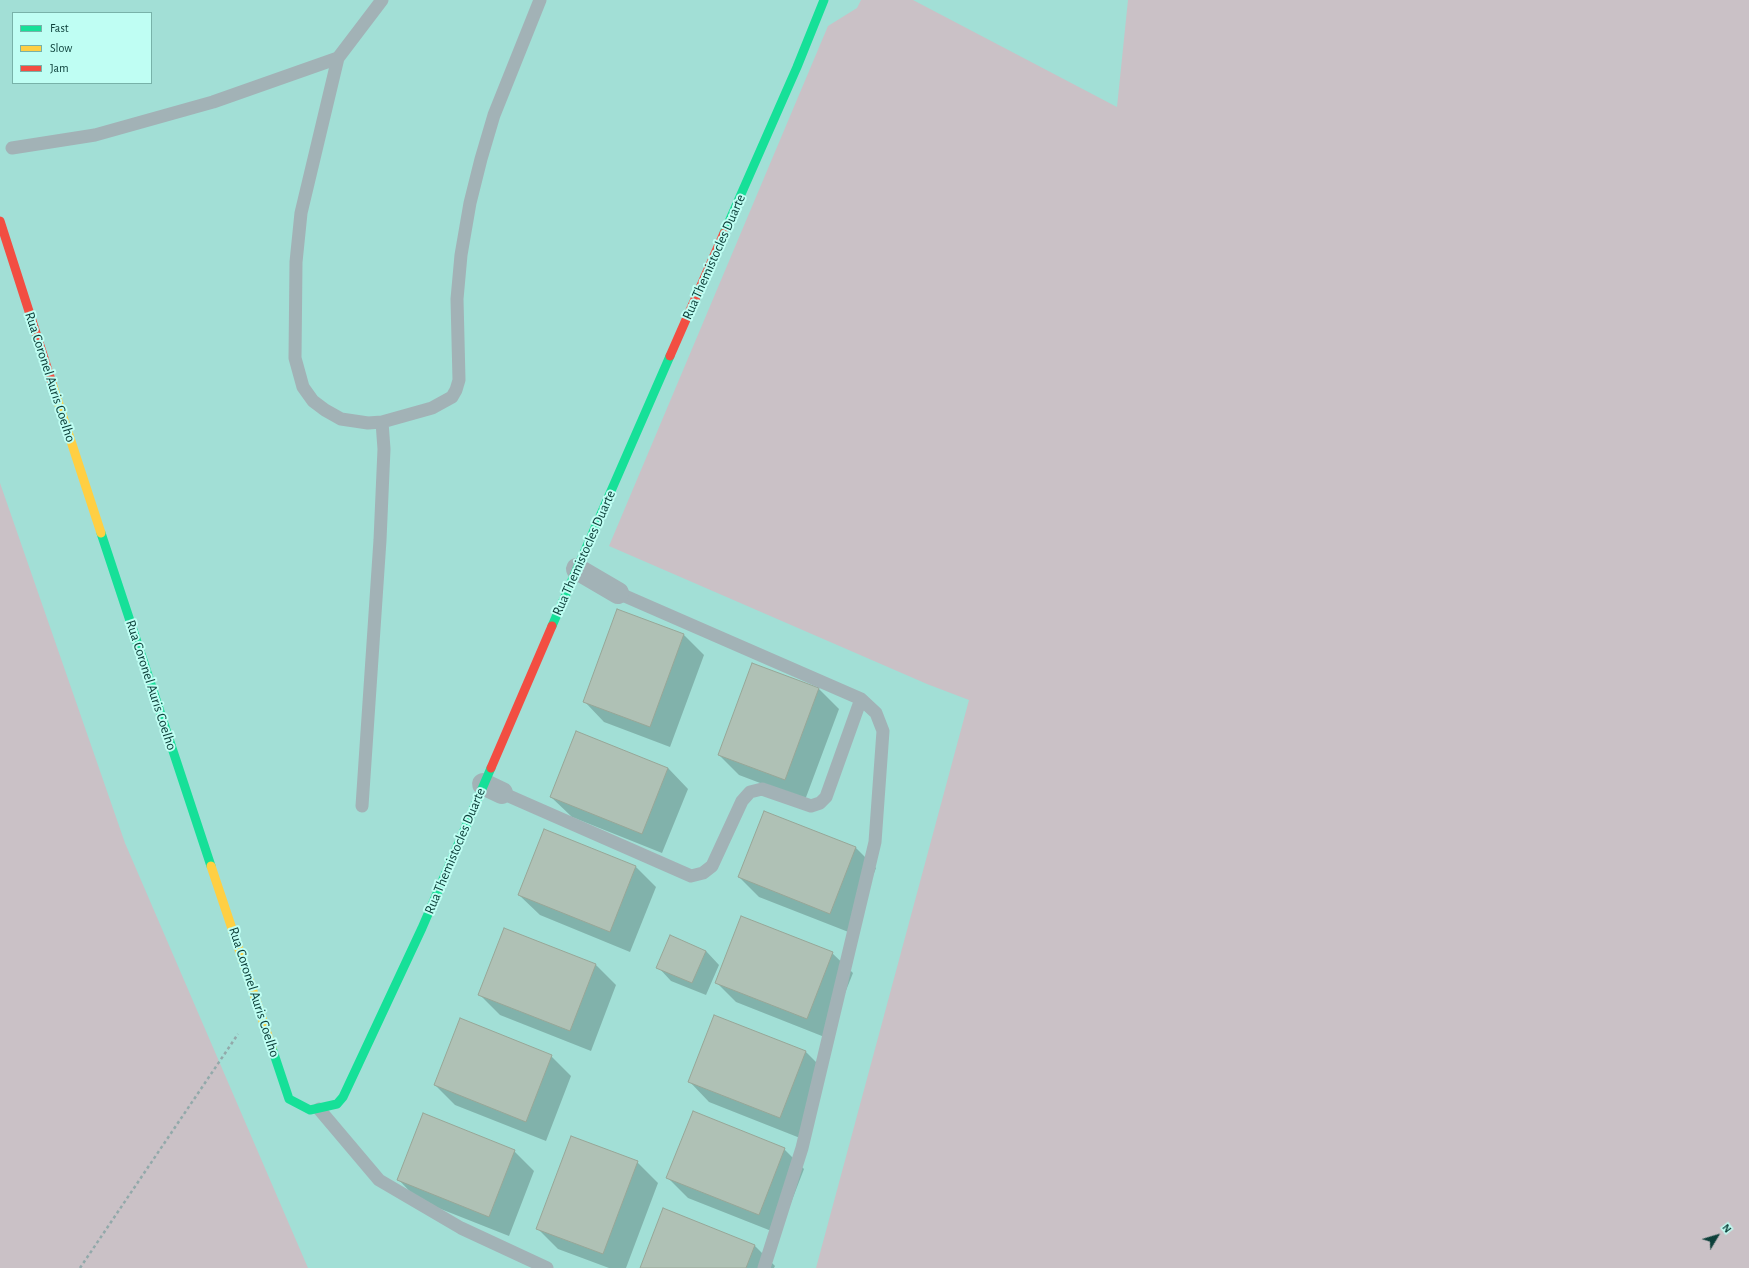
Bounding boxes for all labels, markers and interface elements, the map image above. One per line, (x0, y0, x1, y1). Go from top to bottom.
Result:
legend (12, 12, 152, 84)
text: Fast (50, 22, 69, 34)
text: Slow (50, 42, 72, 54)
text: Jam (50, 62, 69, 74)
street label: Rua Themistocles Duarte (679, 192, 749, 322)
street label: Rua Coronel Auris Coelho (21, 310, 79, 444)
street label: Rua Themistocles Duarte (549, 488, 619, 618)
street label: Rua Coronel Auris Coelho (122, 618, 180, 752)
street label: Rua Themistocles Duarte (421, 785, 489, 917)
street label: Rua Coronel Auris Coelho (225, 925, 283, 1059)
north arrow (1697, 1216, 1737, 1256)
text: N (1720, 1222, 1734, 1235)

